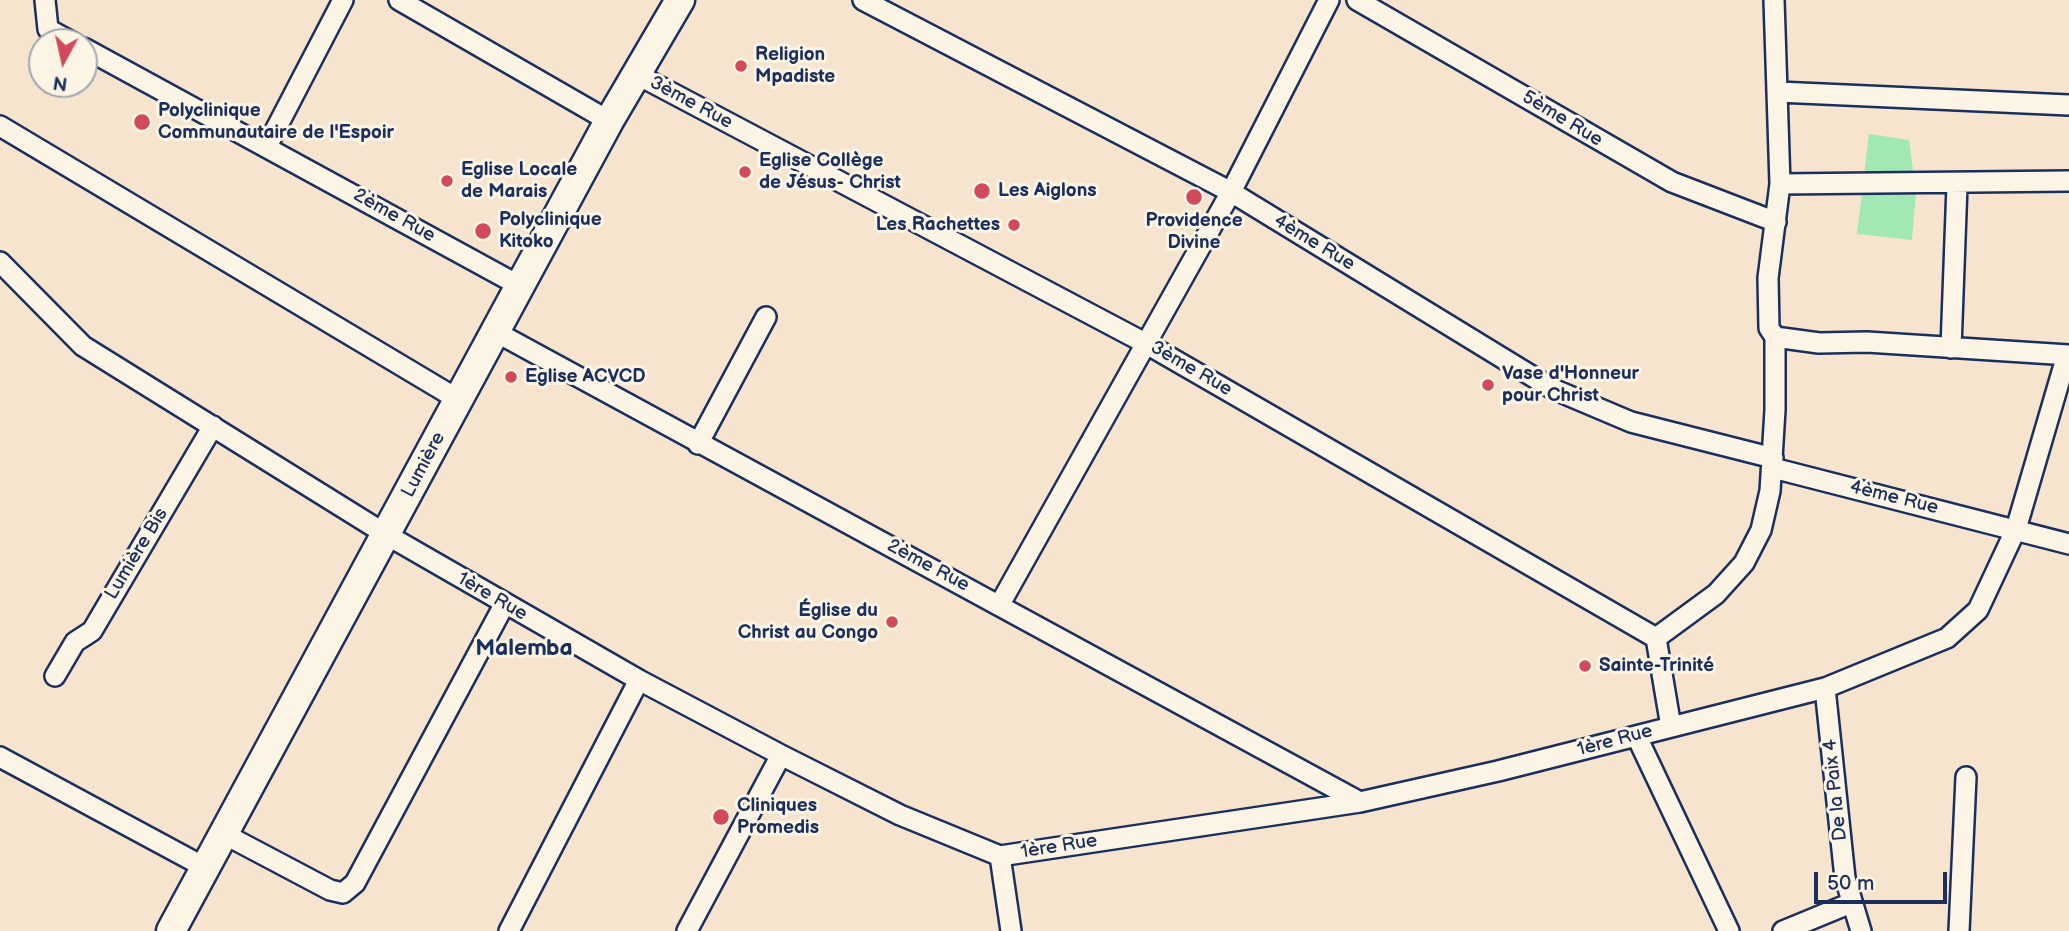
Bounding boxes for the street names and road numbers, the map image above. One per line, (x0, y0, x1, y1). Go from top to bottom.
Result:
street label: 3ème Rue (646, 72, 736, 134)
street label: 5ème Rue (1518, 86, 1606, 152)
street label: 2ème Rue (349, 184, 439, 248)
street label: 4ème Rue (1269, 210, 1359, 276)
street label: 3ème Rue (1146, 336, 1236, 402)
street label: Lumière (397, 428, 451, 502)
street label: 4ème Rue (1847, 476, 1941, 520)
street label: Lumière Bis (101, 504, 173, 604)
street label: 2ème Rue (883, 535, 973, 597)
street label: 1ère Rue (453, 568, 531, 626)
street label: 1ère Rue (1575, 720, 1655, 762)
street label: De la Paix 4 (1819, 738, 1853, 842)
street label: 1ère Rue (1019, 830, 1099, 864)

